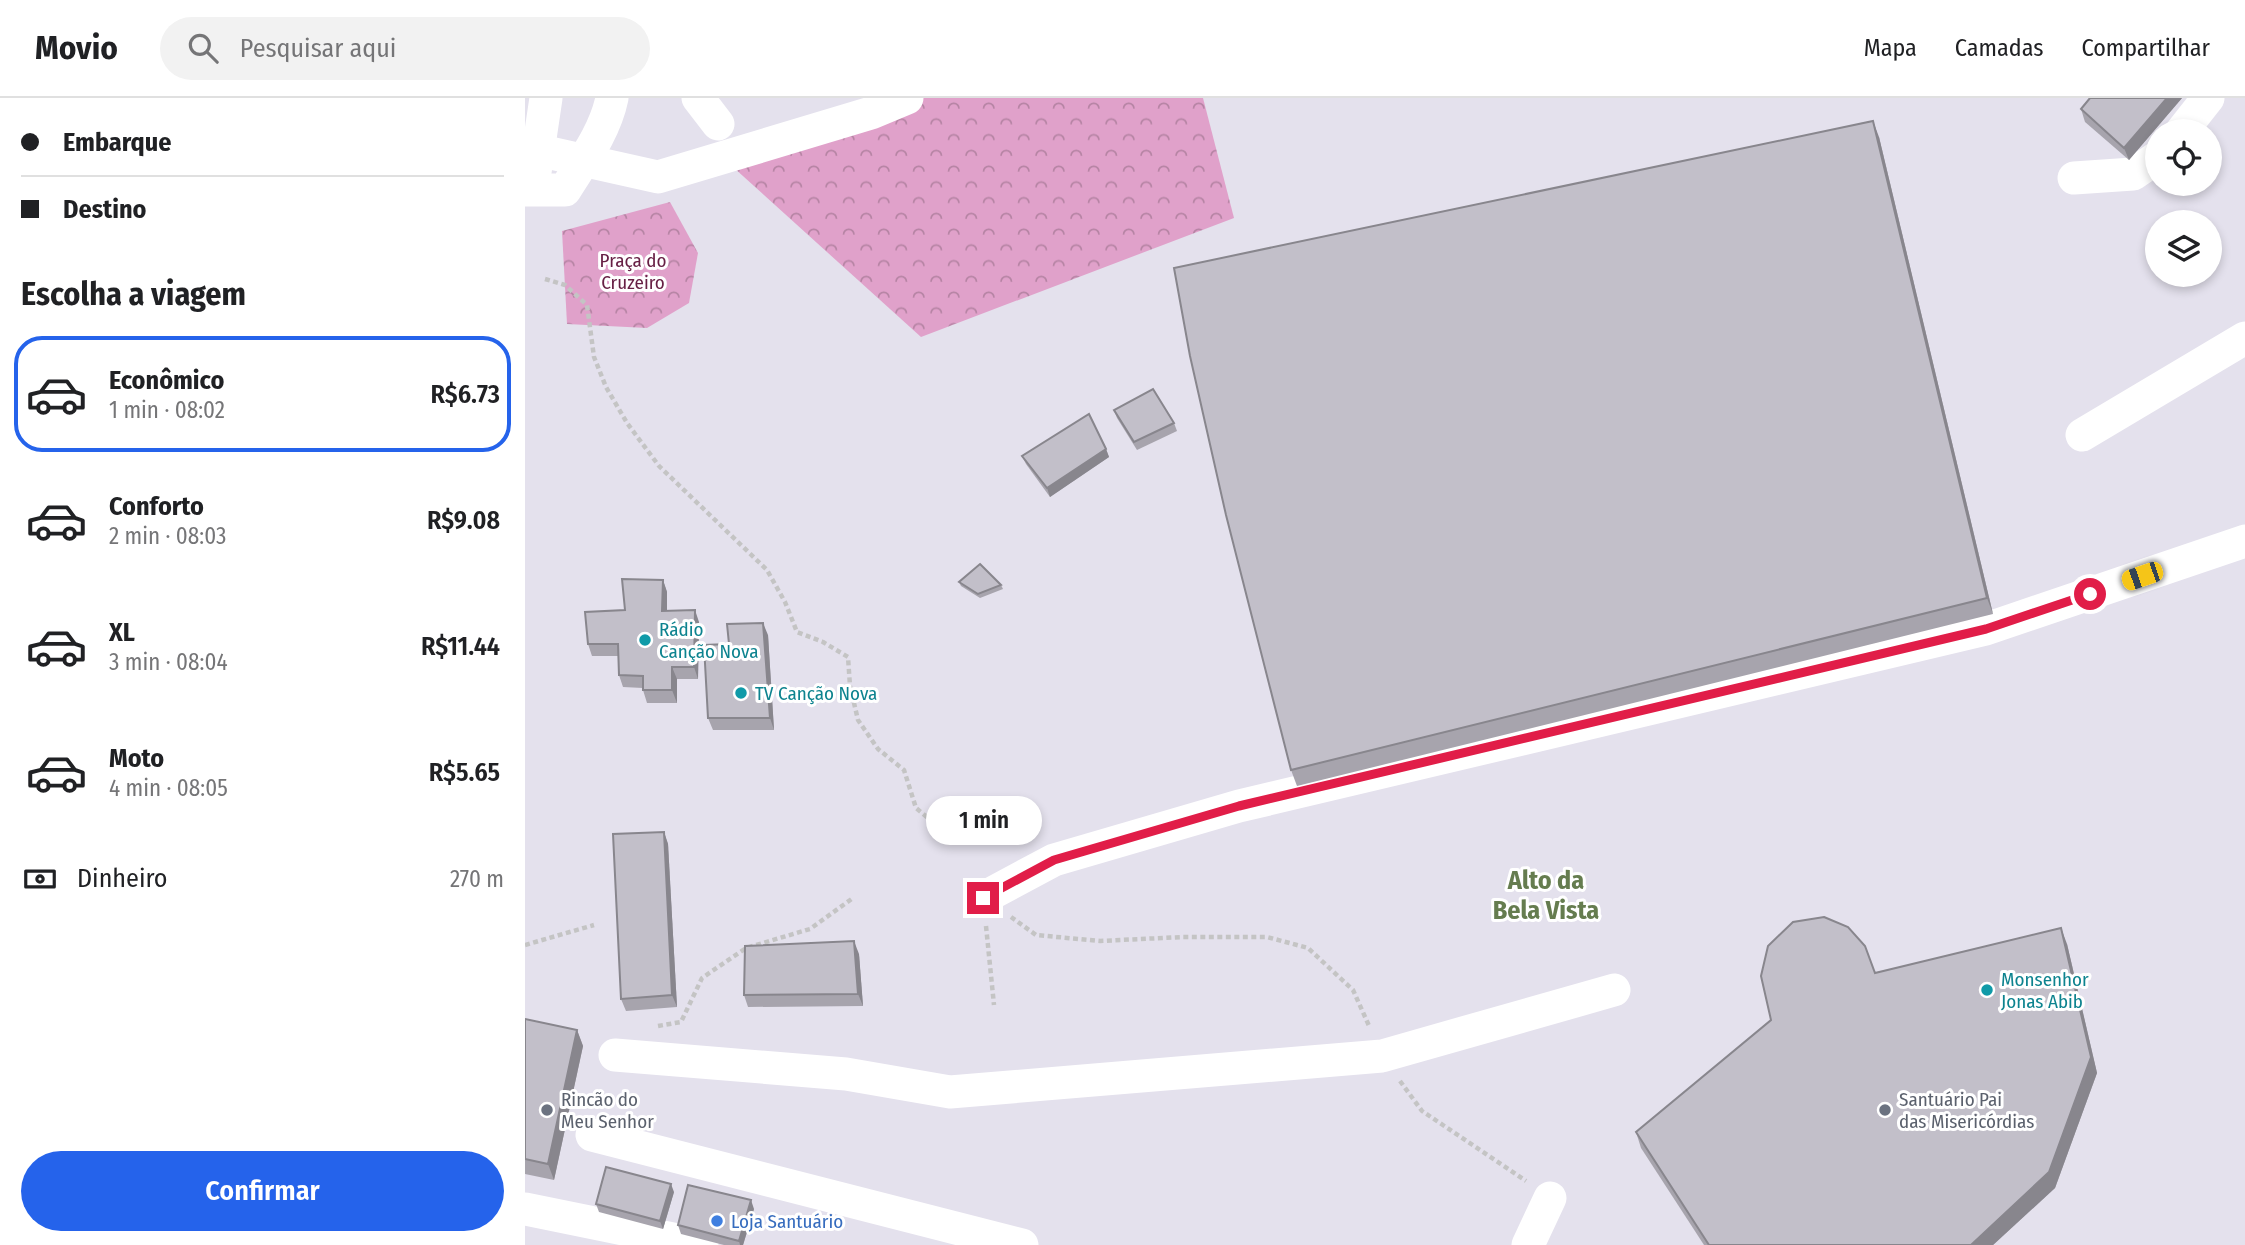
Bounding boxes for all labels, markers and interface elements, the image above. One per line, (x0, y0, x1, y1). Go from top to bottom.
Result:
search box (160, 17, 650, 80)
text: Movio (35, 28, 118, 68)
icon: search (184, 29, 222, 67)
text: Pesquisar aqui (240, 33, 396, 64)
text: Mapa (1864, 34, 1917, 62)
text: Camadas (1955, 34, 2044, 62)
text: Compartilhar (2082, 34, 2210, 62)
map controls (2145, 119, 2222, 287)
button: locate (2145, 119, 2222, 196)
text: Embarque (63, 127, 171, 158)
text: Destino (63, 194, 146, 225)
button: layers (2145, 210, 2222, 287)
park label: Praça do Cruzeiro (600, 249, 666, 294)
text: Escolha a viagem (21, 275, 246, 313)
icon: car (25, 363, 88, 426)
text: Econômico (109, 365, 224, 396)
text: R$6.73 (431, 379, 500, 410)
text: 1 min · 08:02 (109, 396, 225, 424)
icon: car (25, 489, 88, 552)
text: Conforto (109, 491, 204, 522)
text: R$9.08 (427, 505, 500, 536)
text: 2 min · 08:03 (109, 522, 226, 550)
car (2119, 559, 2166, 593)
route start (2074, 578, 2106, 610)
icon: car (25, 615, 88, 678)
text: XL (109, 617, 135, 648)
place label: Rádio Canção Nova (659, 618, 758, 663)
text: R$11.44 (421, 631, 500, 662)
marker: Rádio Canção Nova (637, 632, 653, 648)
text: 3 min · 08:04 (109, 648, 228, 676)
place label: TV Canção Nova (755, 682, 877, 705)
marker: TV Canção Nova (733, 685, 749, 701)
icon: car (25, 741, 88, 804)
text: Moto (109, 743, 164, 774)
text: R$5.65 (429, 757, 500, 788)
text: 4 min · 08:05 (109, 774, 228, 802)
callout: 1 min (925, 796, 1041, 846)
text: 1 min (959, 806, 1009, 834)
icon: cash (21, 860, 59, 898)
text: Dinheiro (77, 863, 167, 894)
text: 270 m (450, 865, 504, 893)
district label: Alto da Bela Vista (1493, 865, 1599, 926)
route end (967, 882, 999, 914)
place label: Monsenhor Jonas Abib (2001, 968, 2089, 1013)
marker: Monsenhor Jonas Abib (1979, 982, 1995, 998)
place label: Rincão do Meu Senhor (561, 1088, 654, 1133)
place label: Santuário Pai das Misericórdias (1899, 1088, 2034, 1133)
marker: Rincão do Meu Senhor (539, 1102, 555, 1118)
marker: Santuário Pai das Misericórdias (1877, 1102, 1893, 1118)
button: Confirmar (21, 1151, 504, 1231)
place label: Loja Santuário (731, 1210, 843, 1233)
marker: Loja Santuário (709, 1213, 725, 1229)

